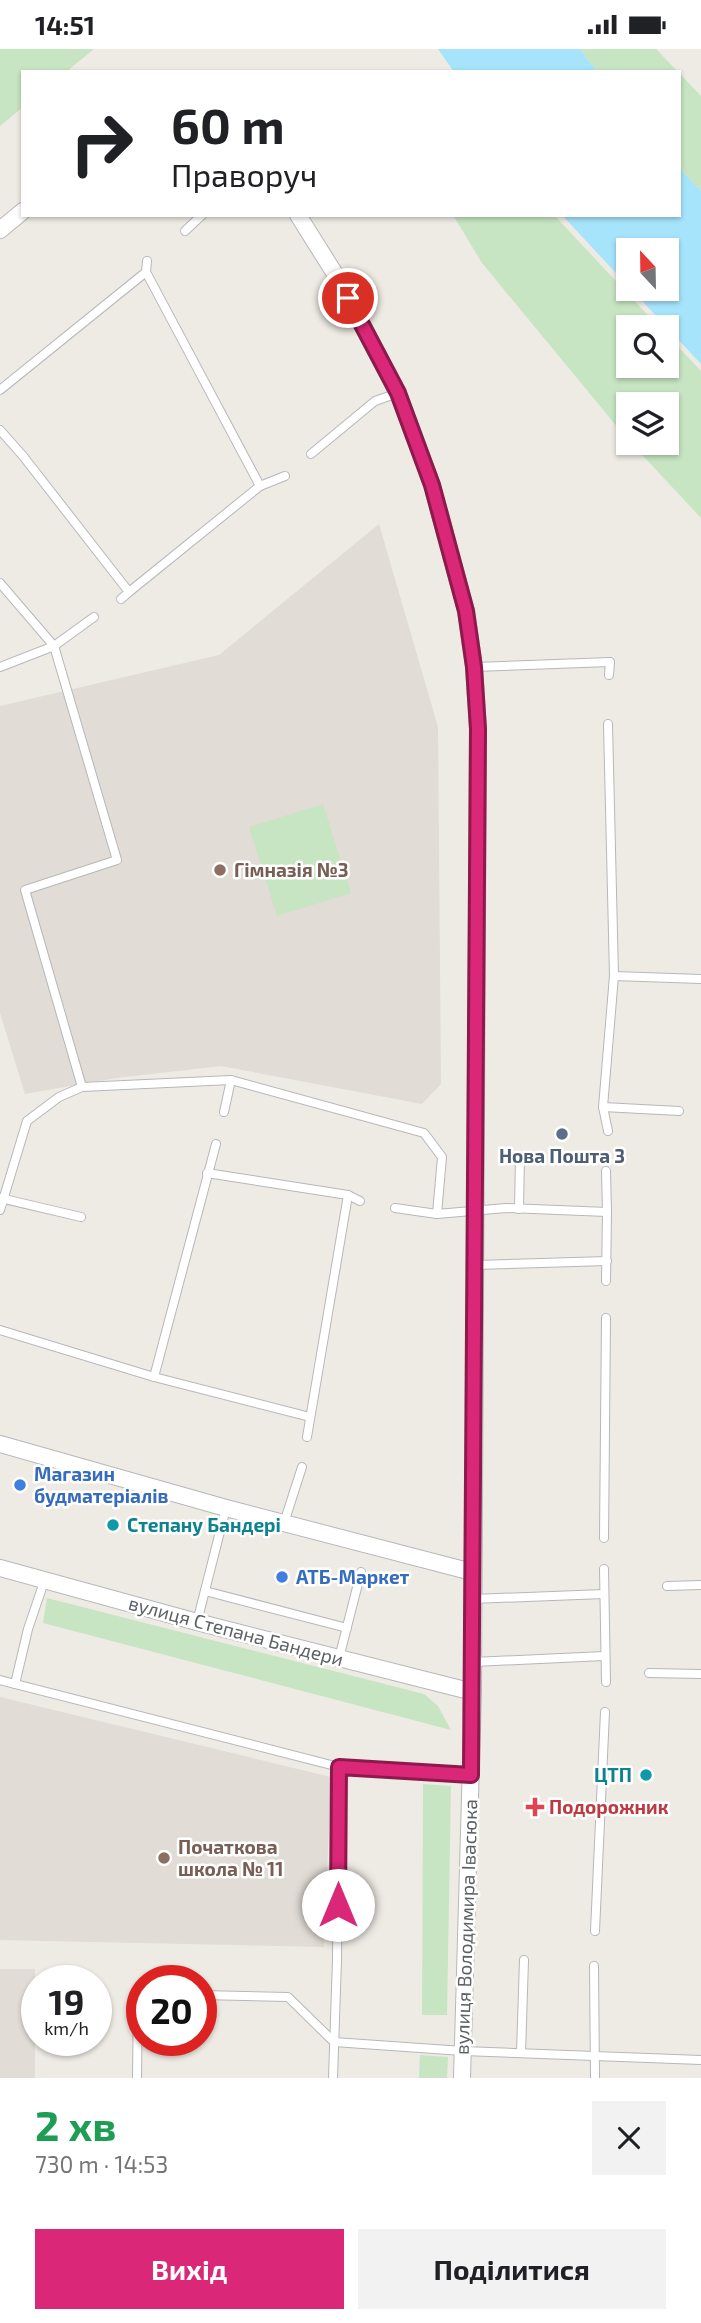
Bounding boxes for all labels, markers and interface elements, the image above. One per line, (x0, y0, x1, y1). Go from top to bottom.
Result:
text: 14:51 (35, 9, 95, 40)
text: 60 m (171, 95, 285, 154)
icon: right (56, 98, 147, 189)
text: Праворуч (171, 155, 317, 193)
north arrow (616, 238, 679, 301)
map controls (616, 238, 679, 455)
pin (318, 268, 378, 328)
icon: arrive (329, 279, 367, 317)
button: search (616, 315, 679, 378)
button: layers (616, 392, 679, 455)
place label: Гімназія №3 (234, 858, 349, 881)
marker: Гімназія №3 (212, 862, 228, 878)
marker: Нова Пошта 3 (554, 1126, 570, 1142)
place label: Нова Пошта 3 (499, 1144, 625, 1167)
place label: Магазин будматеріалів (34, 1462, 168, 1507)
marker: Магазин будматеріалів (12, 1477, 28, 1493)
place label: Степану Бандері (127, 1513, 281, 1536)
marker: Степану Бандері (105, 1517, 121, 1533)
place label: АТБ-Маркет (296, 1565, 409, 1588)
marker: АТБ-Маркет (274, 1569, 290, 1585)
street label: вулиця Степана Бандери (126, 1591, 346, 1671)
place label: ЦТП (594, 1763, 632, 1786)
marker: ЦТП (638, 1767, 654, 1783)
place label: Подорожник (549, 1795, 669, 1818)
street label: вулиця Володимира Івасюка (450, 1799, 482, 2055)
marker: Подорожник (527, 1799, 543, 1815)
place label: Початкова школа № 11 (178, 1835, 283, 1880)
marker: Початкова школа № 11 (156, 1850, 172, 1866)
position arrow (301, 1868, 375, 1942)
speed limit sign: 20 (126, 1965, 217, 2056)
text: 19 (49, 1980, 84, 2022)
text: km/h (44, 2017, 89, 2039)
text: 2 хв (35, 2099, 116, 2149)
button: close (592, 2101, 666, 2175)
text: 730 m · 14:53 (35, 2150, 168, 2178)
button: Вихід (35, 2229, 344, 2309)
button: Поділитися (358, 2229, 666, 2309)

